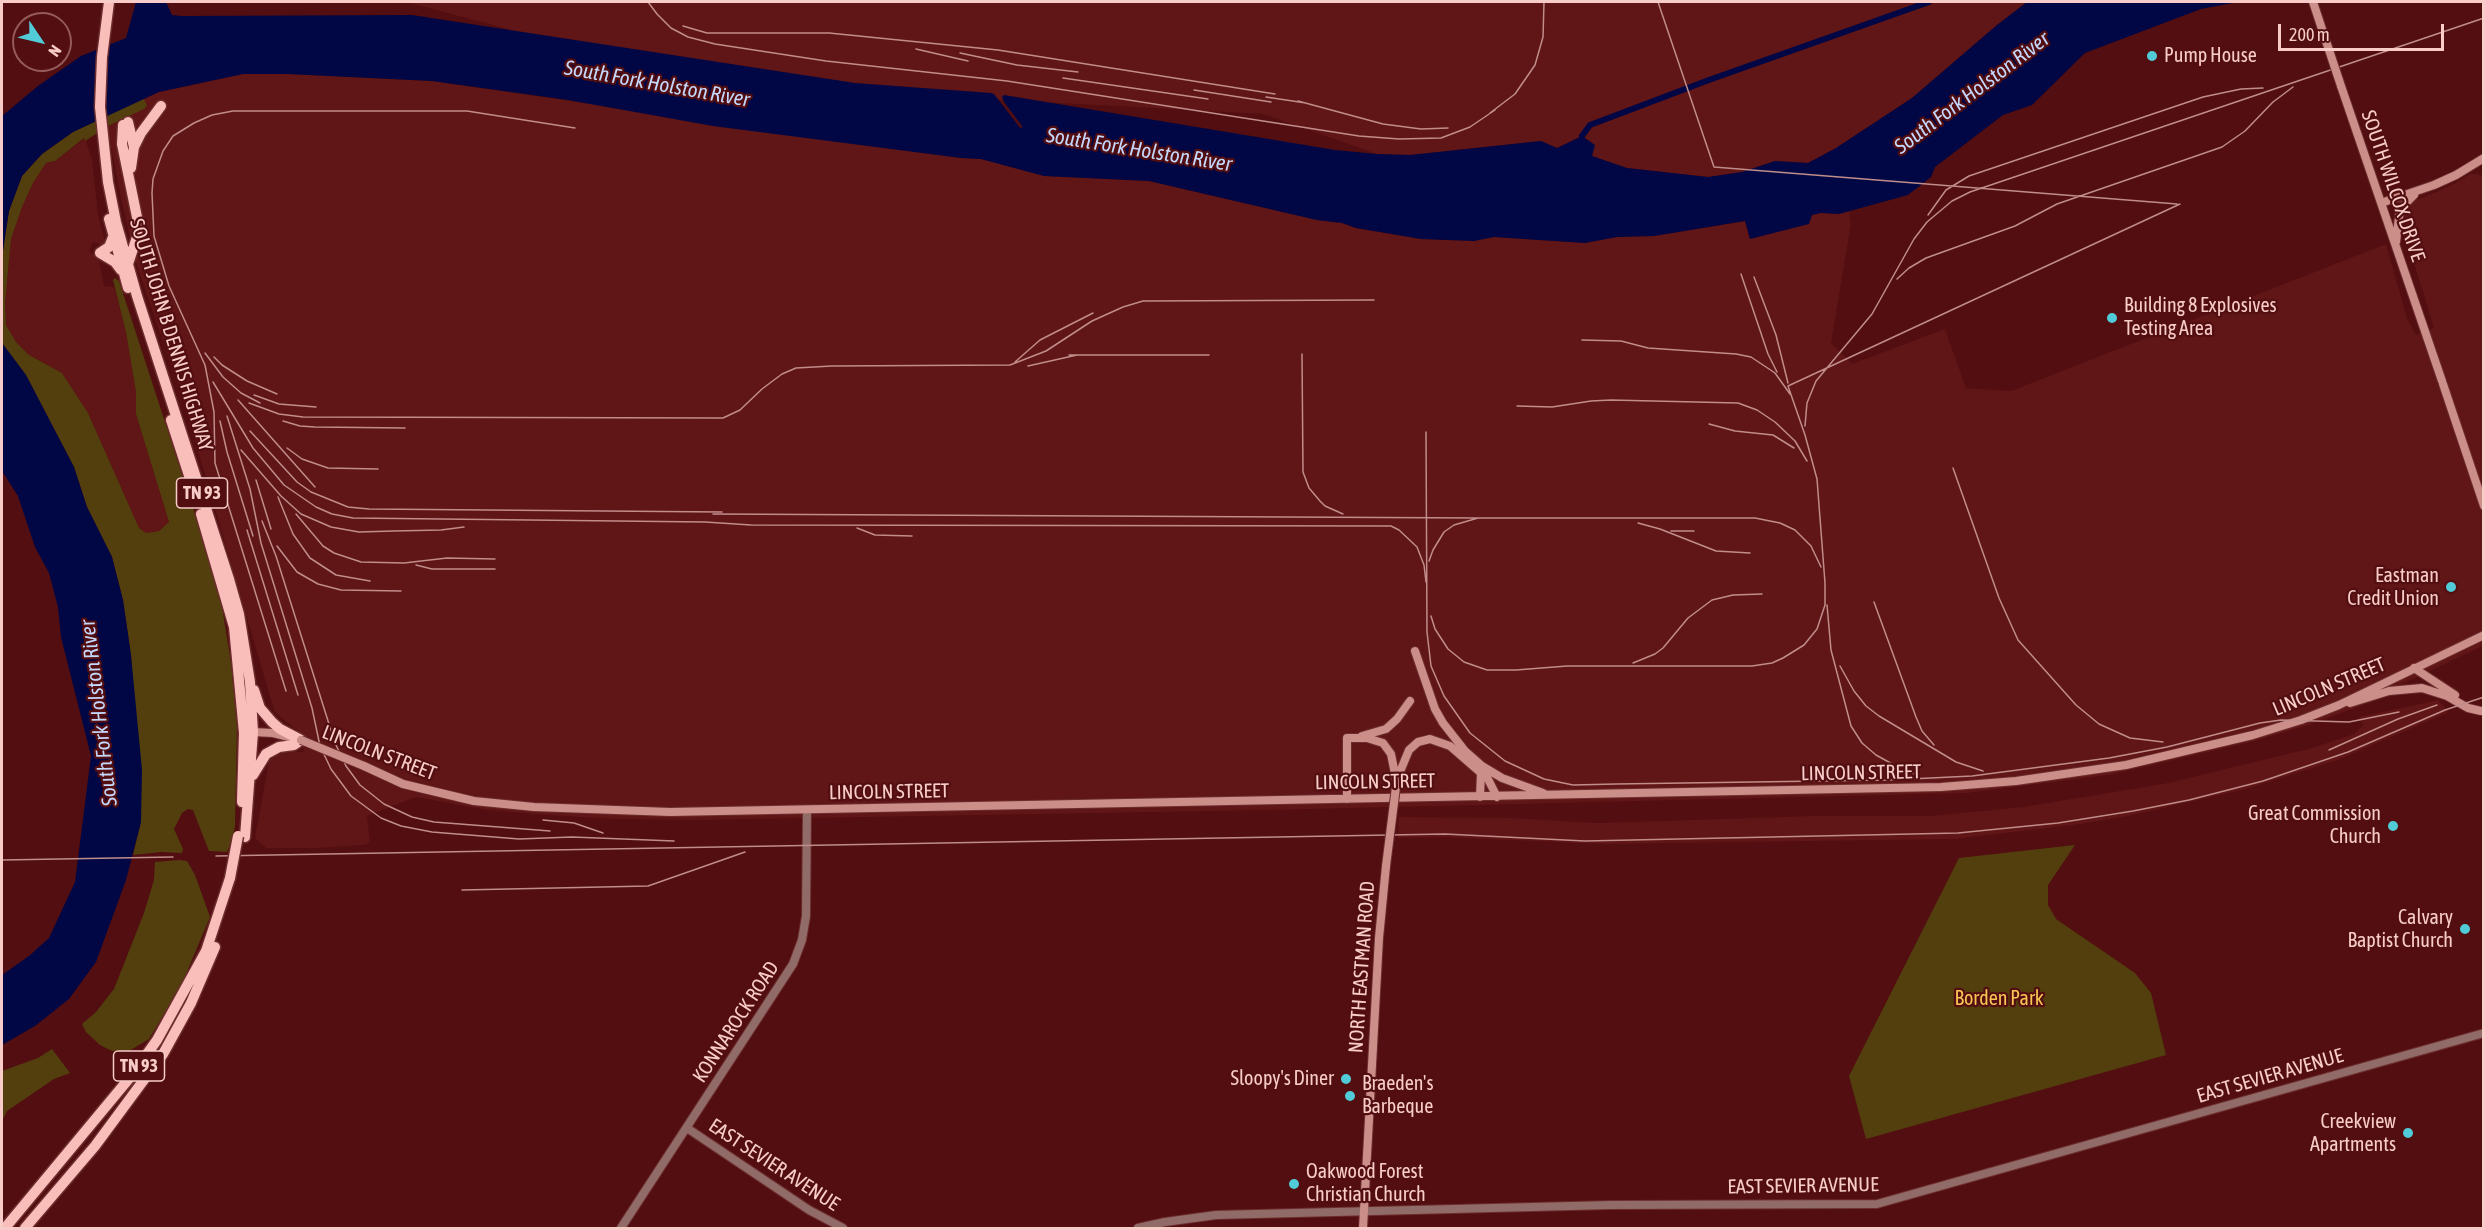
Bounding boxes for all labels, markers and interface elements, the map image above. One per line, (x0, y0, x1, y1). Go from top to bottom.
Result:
north arrow (12, 12, 72, 72)
scale bar (2281, 12, 2448, 50)
text: 200 m (2289, 24, 2330, 45)
water label: South Fork Holston River (1890, 27, 2054, 159)
text: N (45, 42, 65, 60)
place label: Pump House (2164, 44, 2257, 68)
marker: Pump House (2145, 49, 2159, 63)
water label: South Fork Holston River (562, 55, 752, 113)
street label: SOUTH WILCOX DRIVE (2356, 107, 2430, 265)
water label: South Fork Holston River (1044, 123, 1234, 177)
street label: SOUTH JOHN B DENNIS HIGHWAY (124, 216, 218, 454)
place label: Building 8 Explosives Testing Area (2124, 294, 2277, 341)
marker: Building 8 Explosives Testing Area (2105, 311, 2119, 325)
road number: TN 93 (176, 478, 228, 508)
place label: Eastman Credit Union (2347, 564, 2439, 611)
marker: Eastman Credit Union (2444, 580, 2458, 594)
water label: South Fork Holston River (75, 618, 123, 808)
street label: LINCOLN STREET (2269, 652, 2389, 722)
street label: LINCOLN STREET (319, 720, 439, 786)
street label: LINCOLN STREET (1801, 760, 1921, 786)
street label: LINCOLN STREET (1315, 769, 1435, 795)
street label: LINCOLN STREET (829, 779, 949, 805)
place label: Great Commission Church (2248, 802, 2381, 849)
marker: Great Commission Church (2386, 819, 2400, 833)
street label: NORTH EASTMAN ROAD (1344, 880, 1380, 1054)
place label: Calvary Baptist Church (2347, 906, 2453, 953)
marker: Calvary Baptist Church (2458, 922, 2472, 936)
street label: KONNAROCK ROAD (688, 957, 784, 1087)
park label: Borden Park (1954, 987, 2044, 1011)
street label: EAST SEVIER AVENUE (2194, 1044, 2346, 1108)
road number: TN 93 (114, 1051, 164, 1081)
place label: Sloopy's Diner (1231, 1067, 1334, 1091)
marker: Sloopy's Diner (1339, 1072, 1353, 1086)
place label: Braeden's Barbeque (1362, 1072, 1433, 1119)
marker: Braeden's Barbeque (1343, 1089, 1357, 1103)
place label: Creekview Apartments (2310, 1110, 2396, 1157)
street label: EAST SEVIER AVENUE (704, 1114, 844, 1216)
marker: Creekview Apartments (2401, 1126, 2415, 1140)
place label: Oakwood Forest Christian Church (1306, 1160, 1426, 1207)
street label: EAST SEVIER AVENUE (1727, 1173, 1879, 1199)
marker: Oakwood Forest Christian Church (1287, 1177, 1301, 1191)

